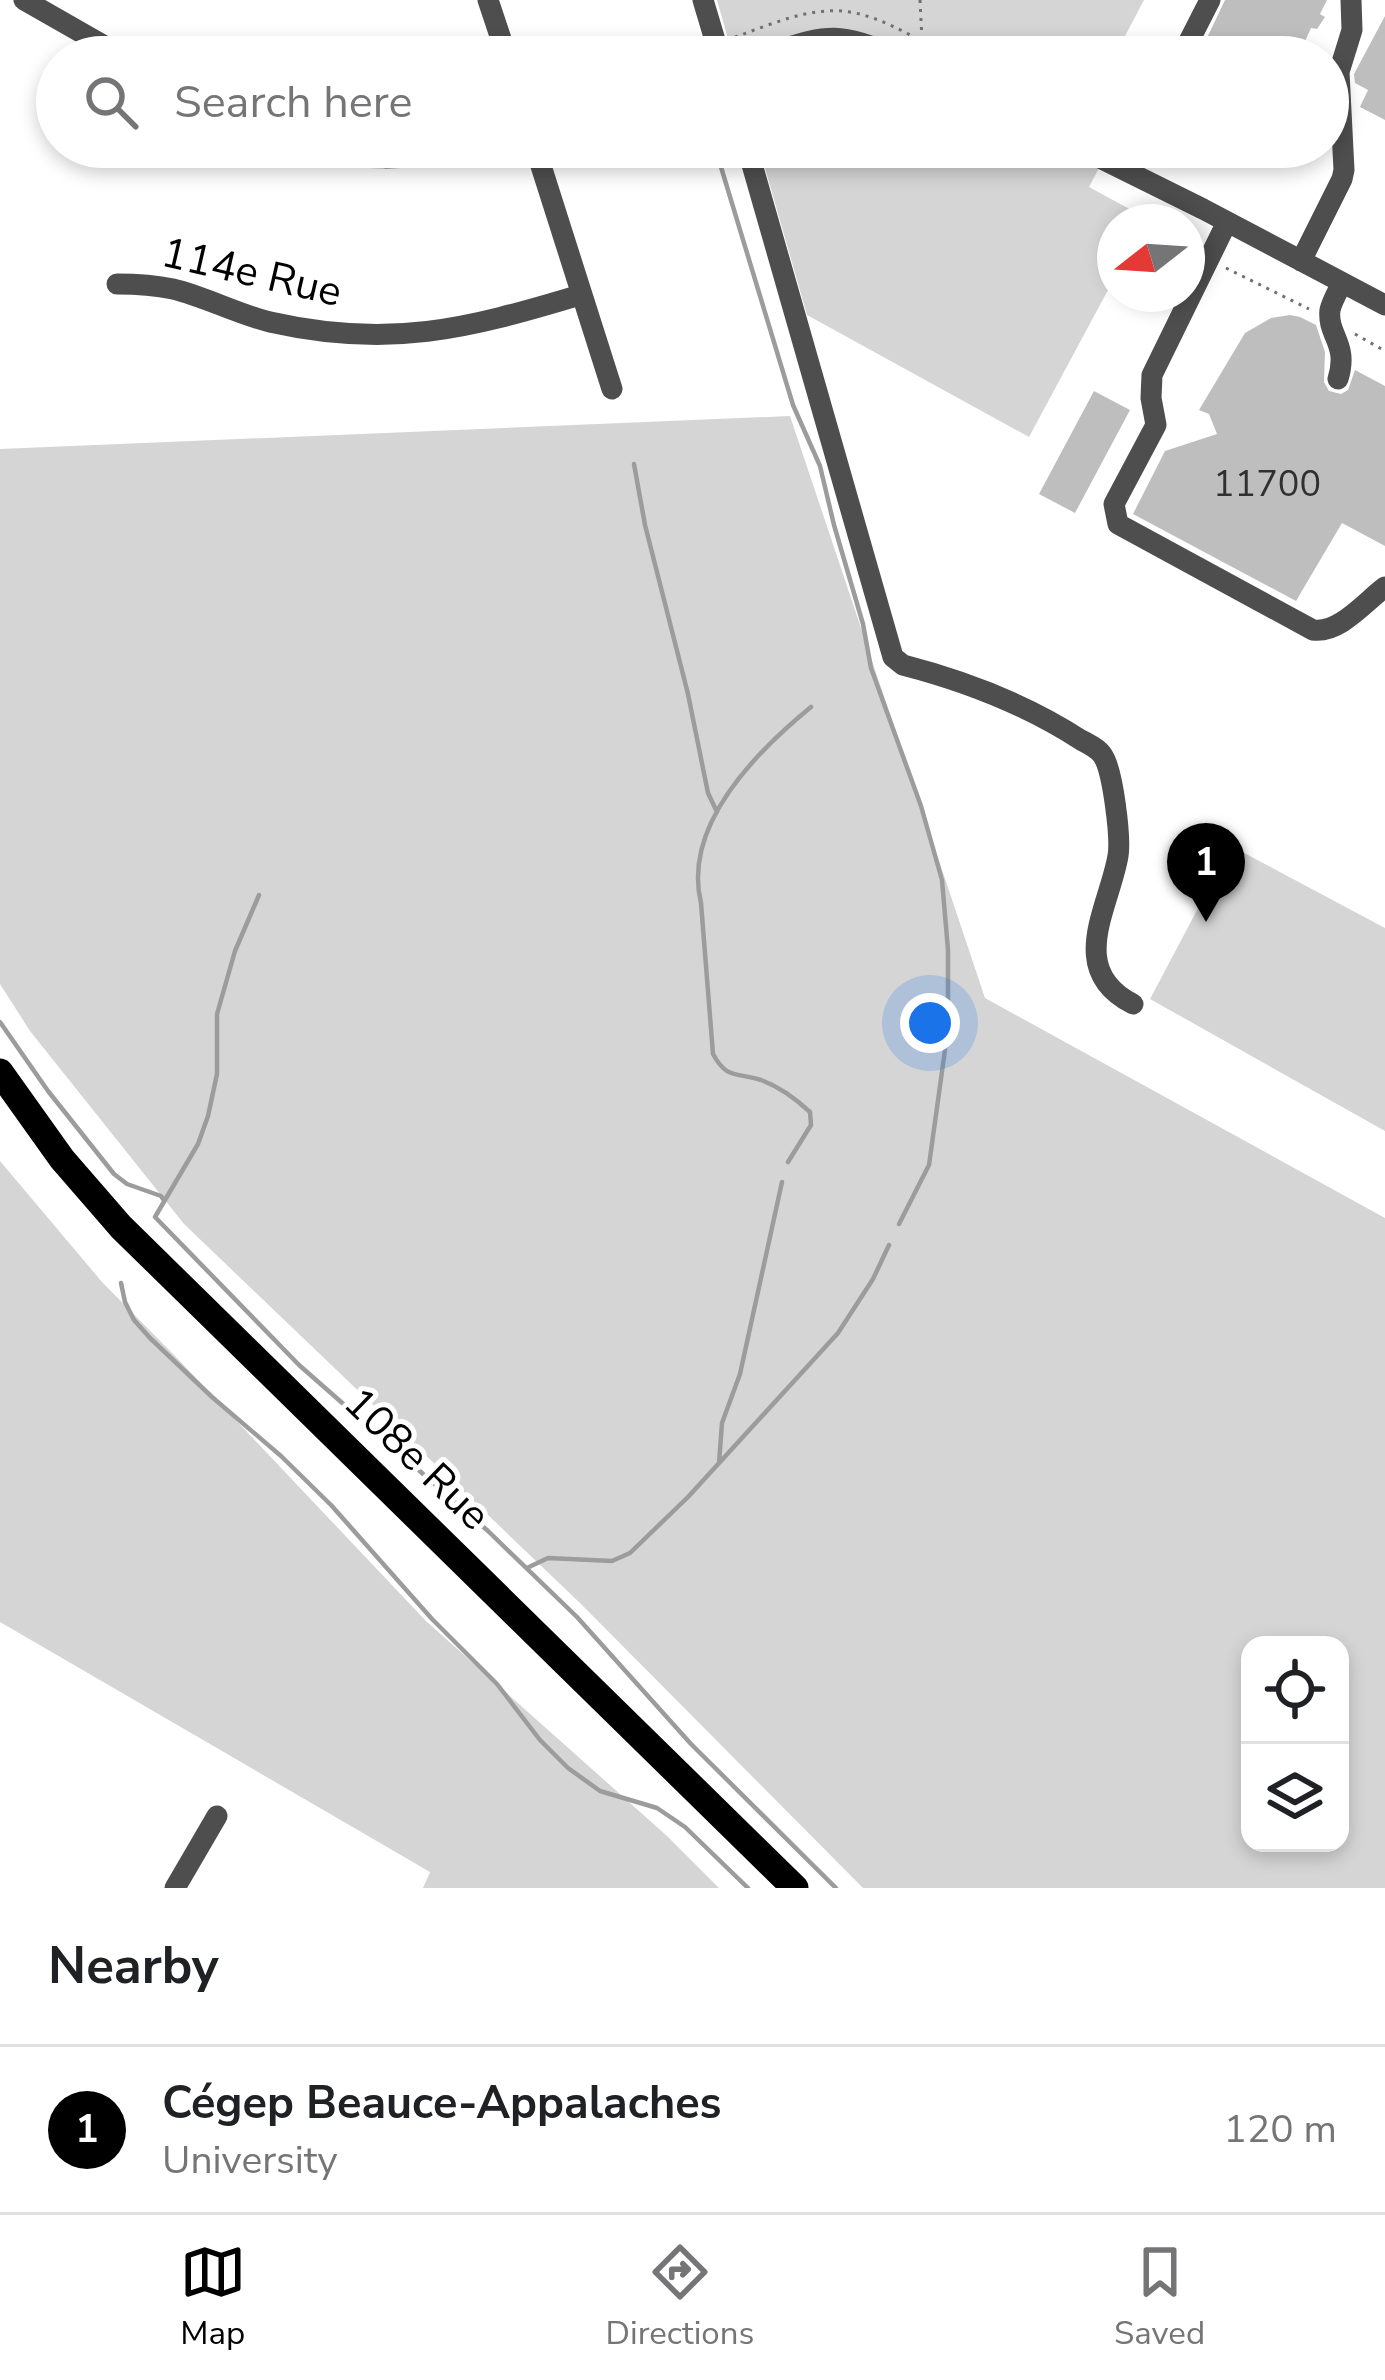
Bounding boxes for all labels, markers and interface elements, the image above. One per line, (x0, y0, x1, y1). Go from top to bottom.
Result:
search box (36, 36, 1349, 168)
icon: search (78, 69, 144, 135)
text: Search here (174, 72, 413, 133)
north arrow (1097, 204, 1205, 312)
street label: 114e Rue (156, 224, 347, 321)
house number: 11700 (1213, 460, 1321, 509)
pin: 1 (1167, 823, 1245, 922)
your location (900, 993, 960, 1053)
street label: 108e Rue (331, 1375, 502, 1543)
map controls (1241, 1636, 1349, 1852)
button: locate (1241, 1636, 1349, 1744)
button: layers (1241, 1744, 1349, 1852)
text: Nearby (48, 1931, 219, 2001)
text: Cégep Beauce-Appalaches (162, 2073, 722, 2134)
text: 1 (75, 2103, 99, 2156)
text: 120 m (1223, 2103, 1337, 2156)
text: University (162, 2134, 338, 2187)
tab: Map (180, 2239, 246, 2356)
tab: Directions (606, 2239, 754, 2356)
tab: Saved (1114, 2239, 1205, 2356)

